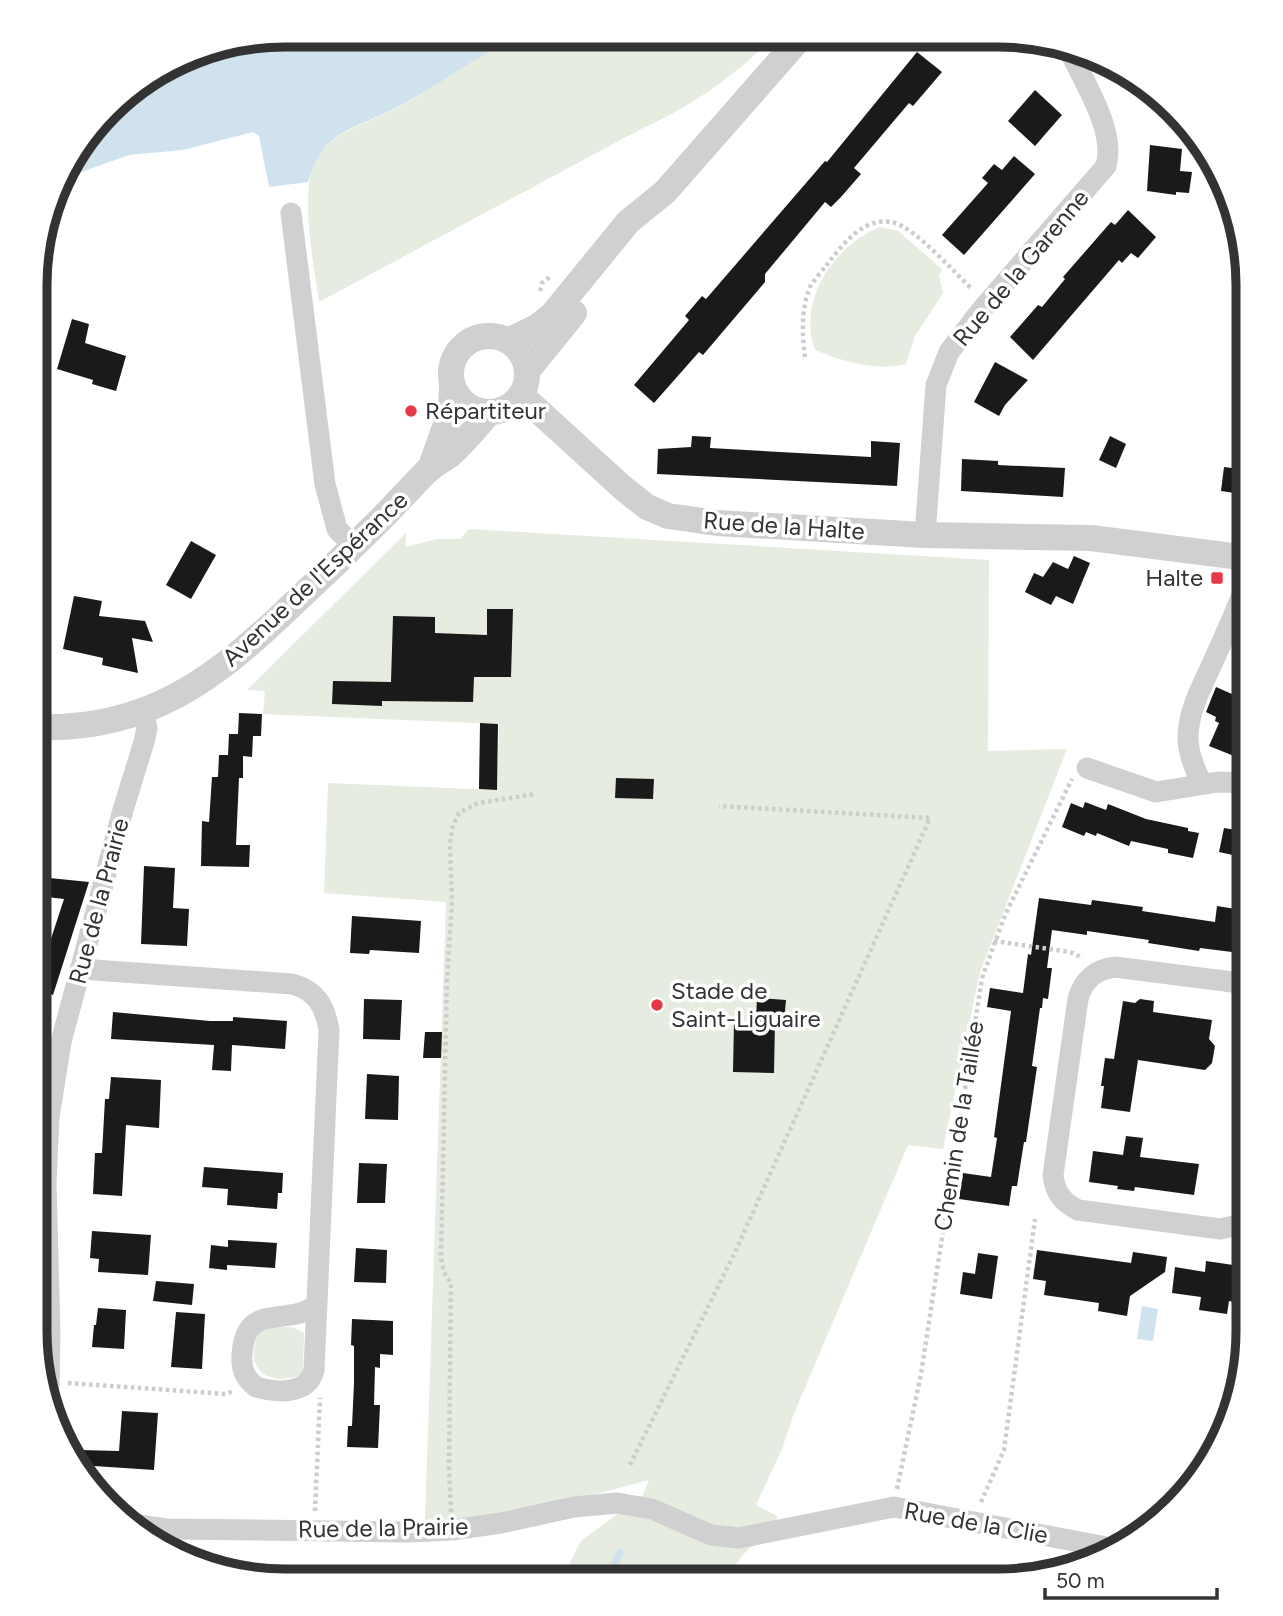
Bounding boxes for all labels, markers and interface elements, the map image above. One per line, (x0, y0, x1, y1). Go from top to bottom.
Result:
street label: Rue de la Garenne (947, 183, 1095, 352)
place label: Répartiteur (425, 396, 546, 425)
marker: Répartiteur (403, 403, 419, 419)
street label: Avenue de l'Espérance (216, 485, 413, 672)
street label: Rue de la Halte (702, 505, 866, 546)
place label: Halte (1145, 563, 1203, 592)
marker: Halte (1209, 570, 1225, 586)
street label: Rue de la Prairie (62, 815, 135, 987)
place label: Stade de Saint-Liguaire (671, 976, 821, 1033)
marker: Stade de Saint-Liguaire (649, 997, 665, 1013)
street label: Chemin de la Taillée (928, 1019, 989, 1233)
street label: Rue de la Clie (902, 1496, 1050, 1549)
street label: Rue de la Prairie (298, 1512, 468, 1543)
scale bar (1045, 1556, 1216, 1600)
text: 50 m (1056, 1568, 1105, 1593)

